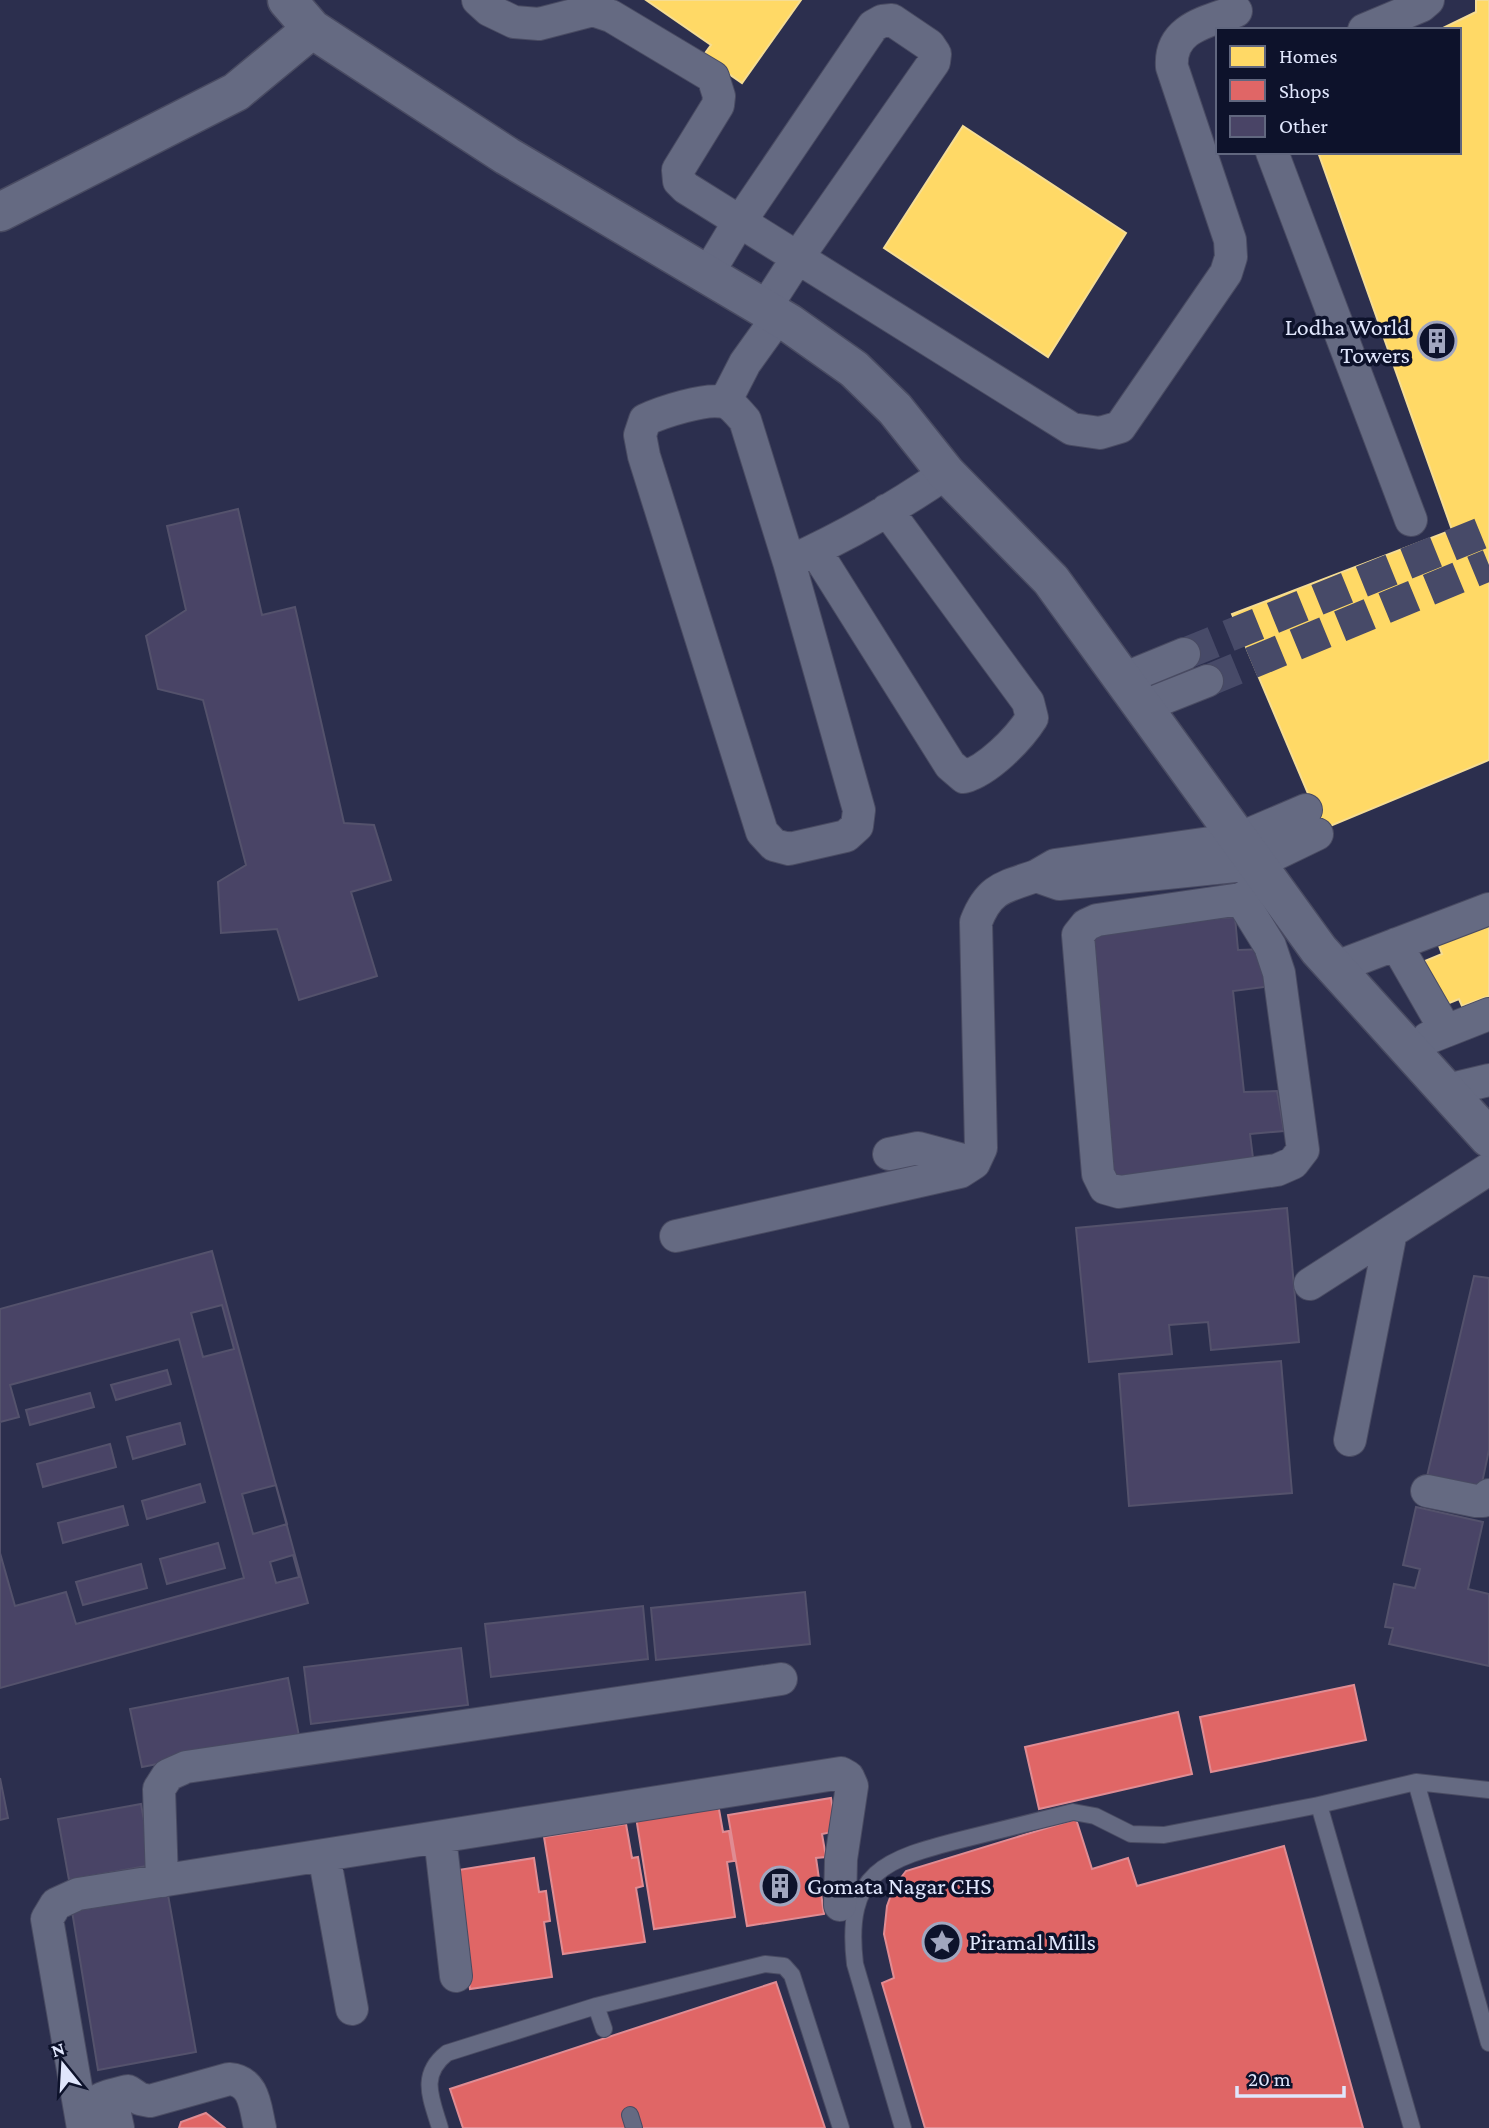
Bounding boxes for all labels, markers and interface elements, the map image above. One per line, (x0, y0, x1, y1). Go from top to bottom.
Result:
legend (1216, 28, 1461, 154)
text: Homes (1279, 44, 1338, 68)
text: Shops (1279, 79, 1330, 103)
text: Other (1279, 114, 1329, 138)
place label: Lodha World Towers (1285, 313, 1410, 368)
building icon: Lodha World Towers (1416, 320, 1458, 362)
building icon: Gomata Nagar CHS (759, 1865, 801, 1907)
place label: Gomata Nagar CHS (807, 1872, 991, 1899)
place icon: Piramal Mills (921, 1921, 963, 1963)
place label: Piramal Mills (969, 1928, 1096, 1955)
north arrow (28, 2030, 98, 2100)
text: N (48, 2037, 67, 2061)
scale bar (1237, 2054, 1344, 2098)
text: 20 m (1248, 2067, 1291, 2091)

